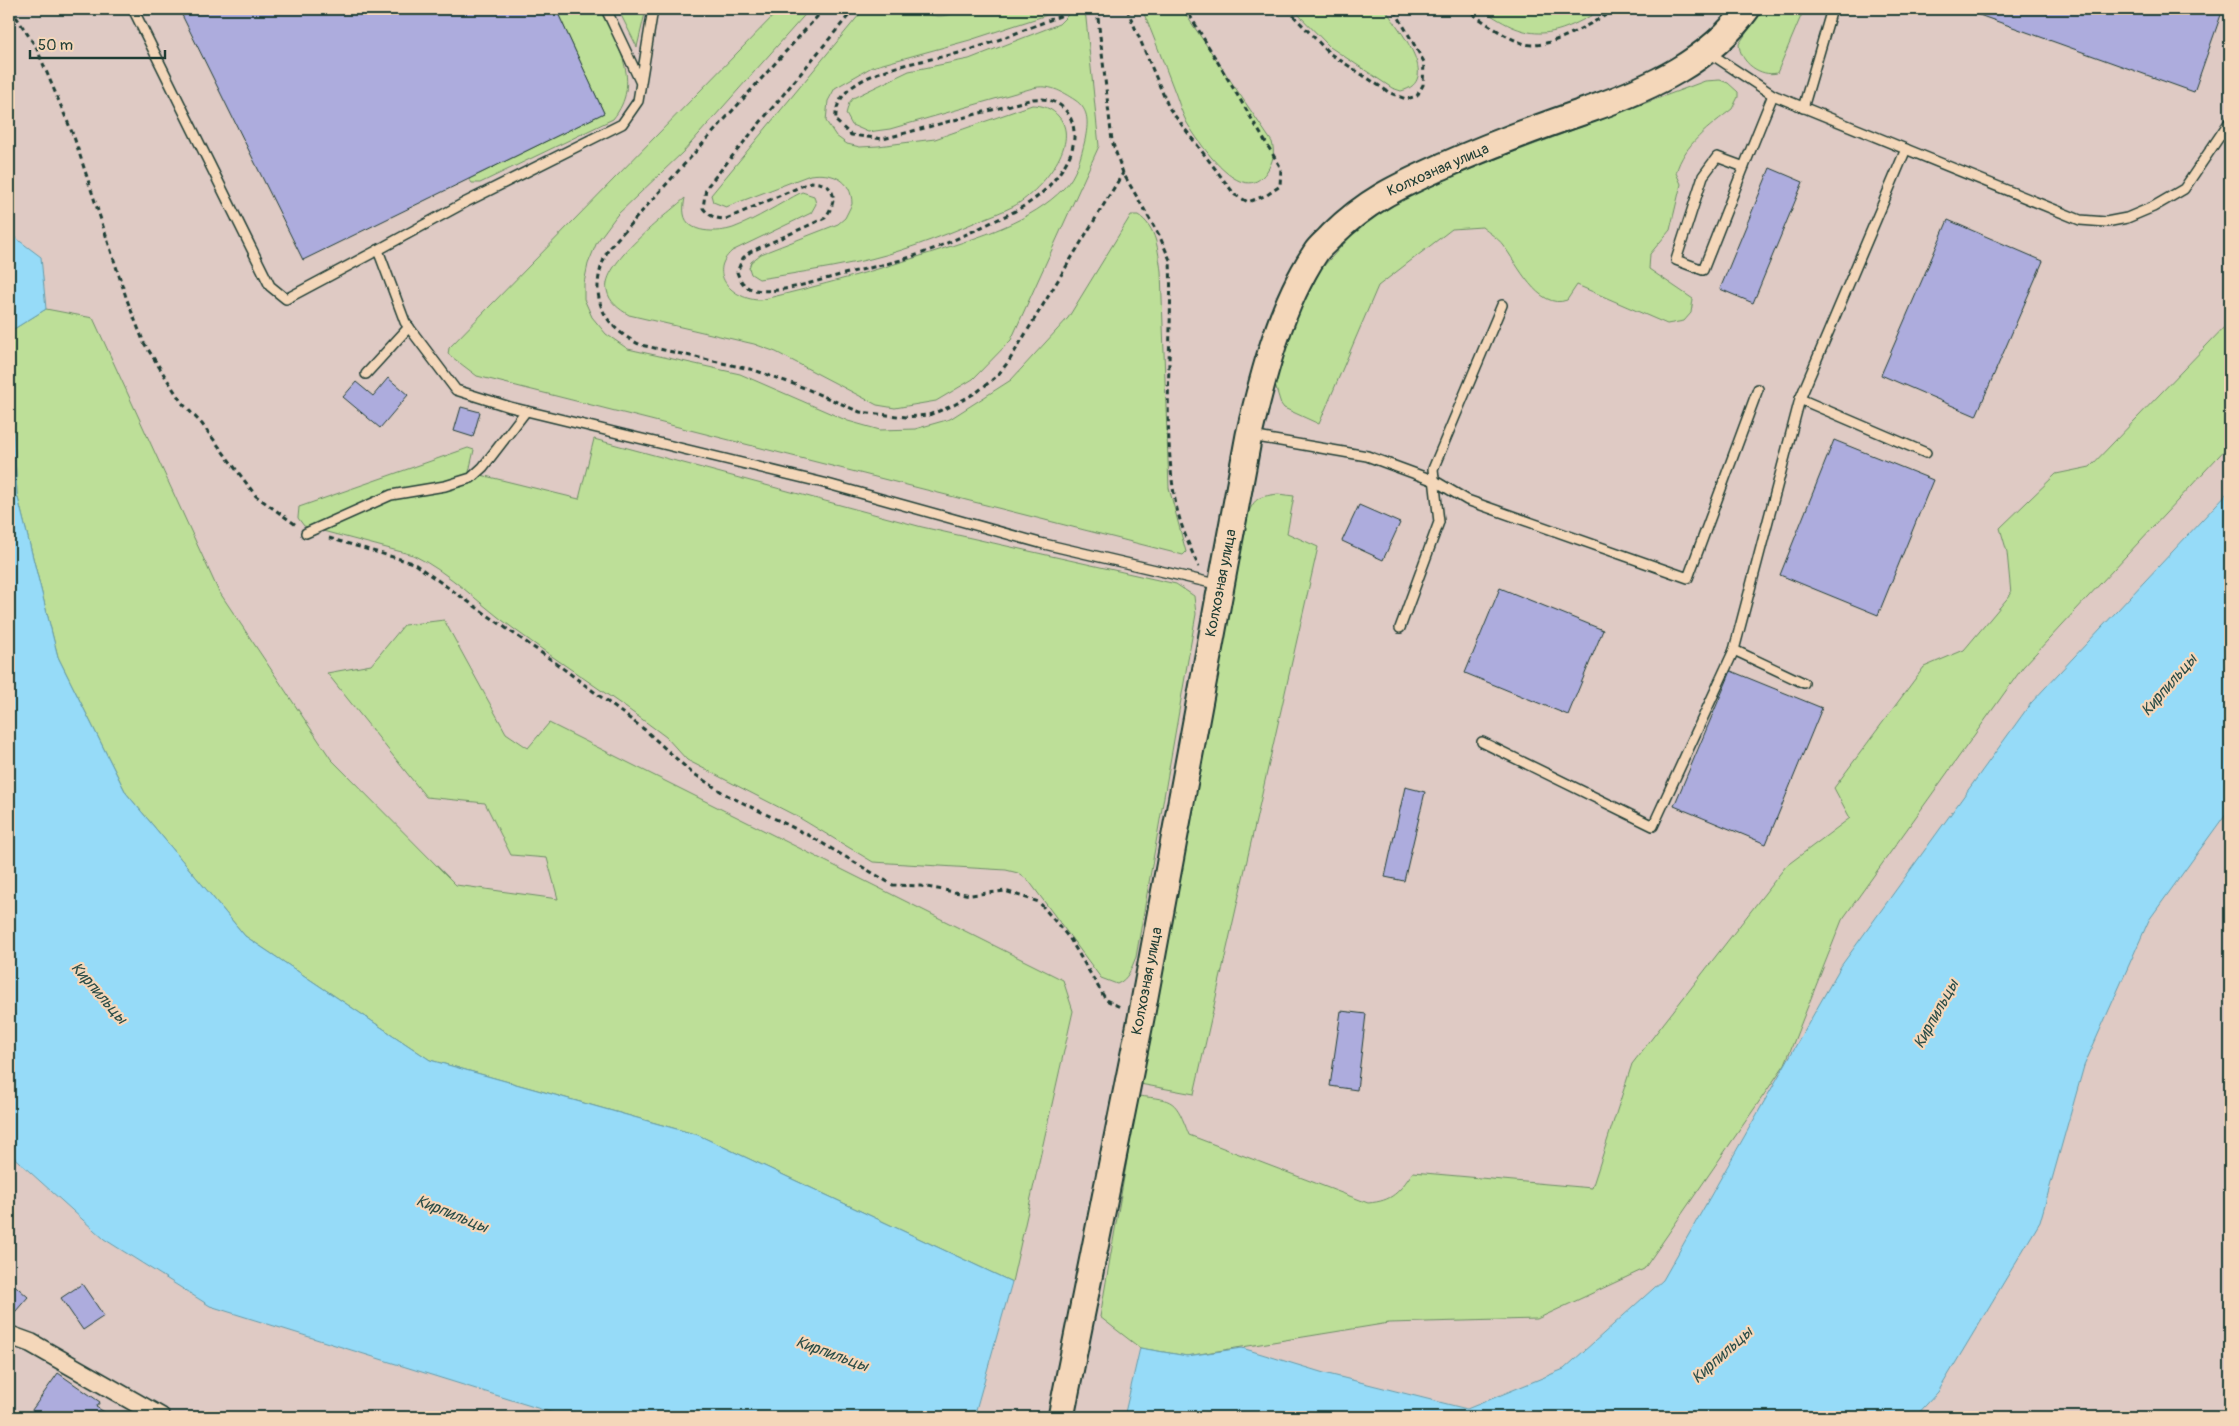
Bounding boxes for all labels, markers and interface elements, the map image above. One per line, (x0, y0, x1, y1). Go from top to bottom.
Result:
scale bar (30, 28, 165, 60)
text: 50 m (38, 36, 73, 55)
street label: Колхозная улица (1384, 139, 1492, 201)
street label: Колхозная улица (1201, 527, 1241, 639)
water label: Кирпильцы (2137, 649, 2202, 720)
street label: Колхозная улица (1127, 925, 1167, 1037)
water label: Кирпильцы (67, 958, 132, 1029)
water label: Кирпильцы (1909, 975, 1964, 1052)
water label: Кирпильцы (413, 1191, 492, 1238)
water label: Кирпильцы (1687, 1321, 1758, 1388)
water label: Кирпильцы (793, 1332, 872, 1377)

